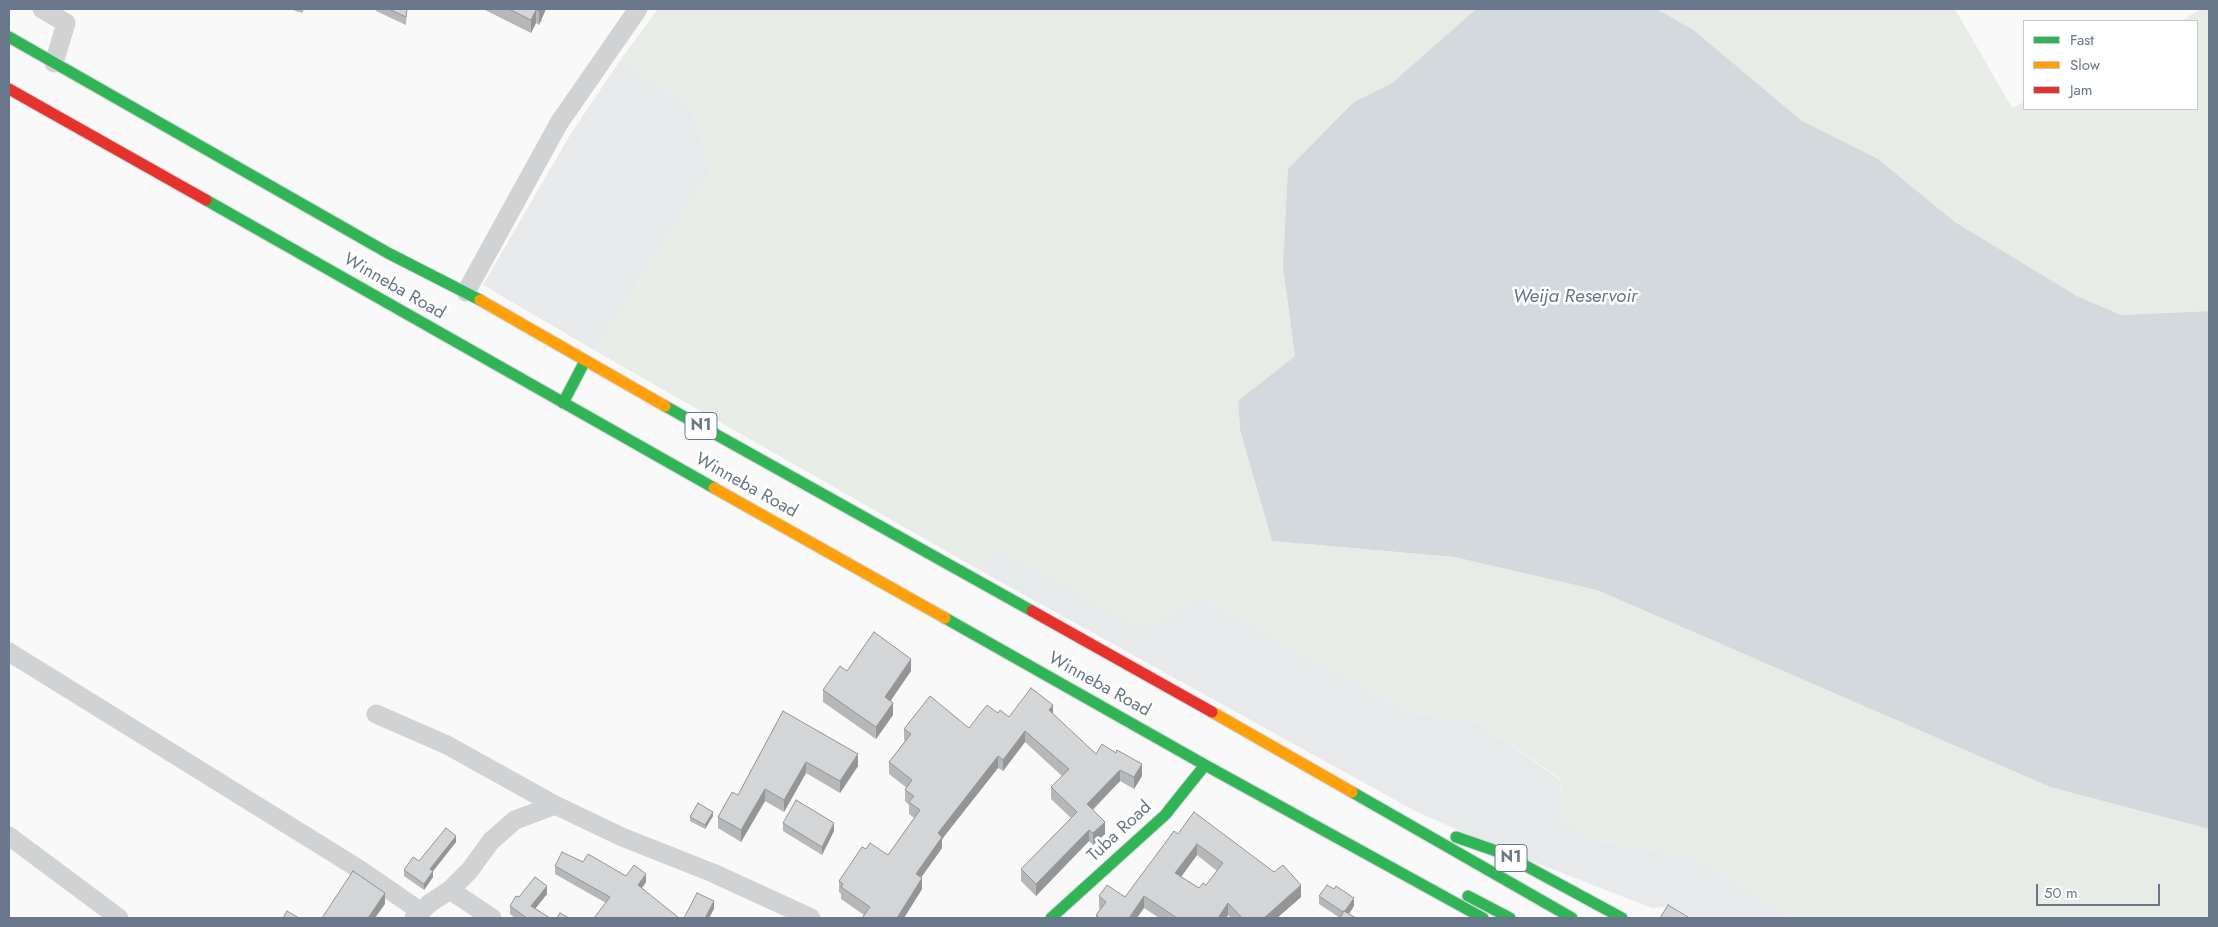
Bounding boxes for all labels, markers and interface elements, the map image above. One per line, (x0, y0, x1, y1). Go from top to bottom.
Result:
legend (2023, 20, 2198, 110)
text: Fast (2070, 29, 2094, 51)
text: Slow (2070, 54, 2100, 76)
text: Jam (2070, 79, 2093, 101)
street label: Winneba Road (339, 249, 449, 325)
water label: Weija Reservoir (1513, 286, 1637, 308)
road number: N1 (685, 412, 717, 440)
street label: Winneba Road (691, 449, 801, 523)
street label: Winneba Road (1044, 648, 1154, 722)
street label: Tuba Road (1084, 797, 1156, 867)
road number: N1 (1495, 844, 1527, 871)
scale bar (2038, 874, 2162, 906)
text: 50 m (2044, 882, 2078, 904)

